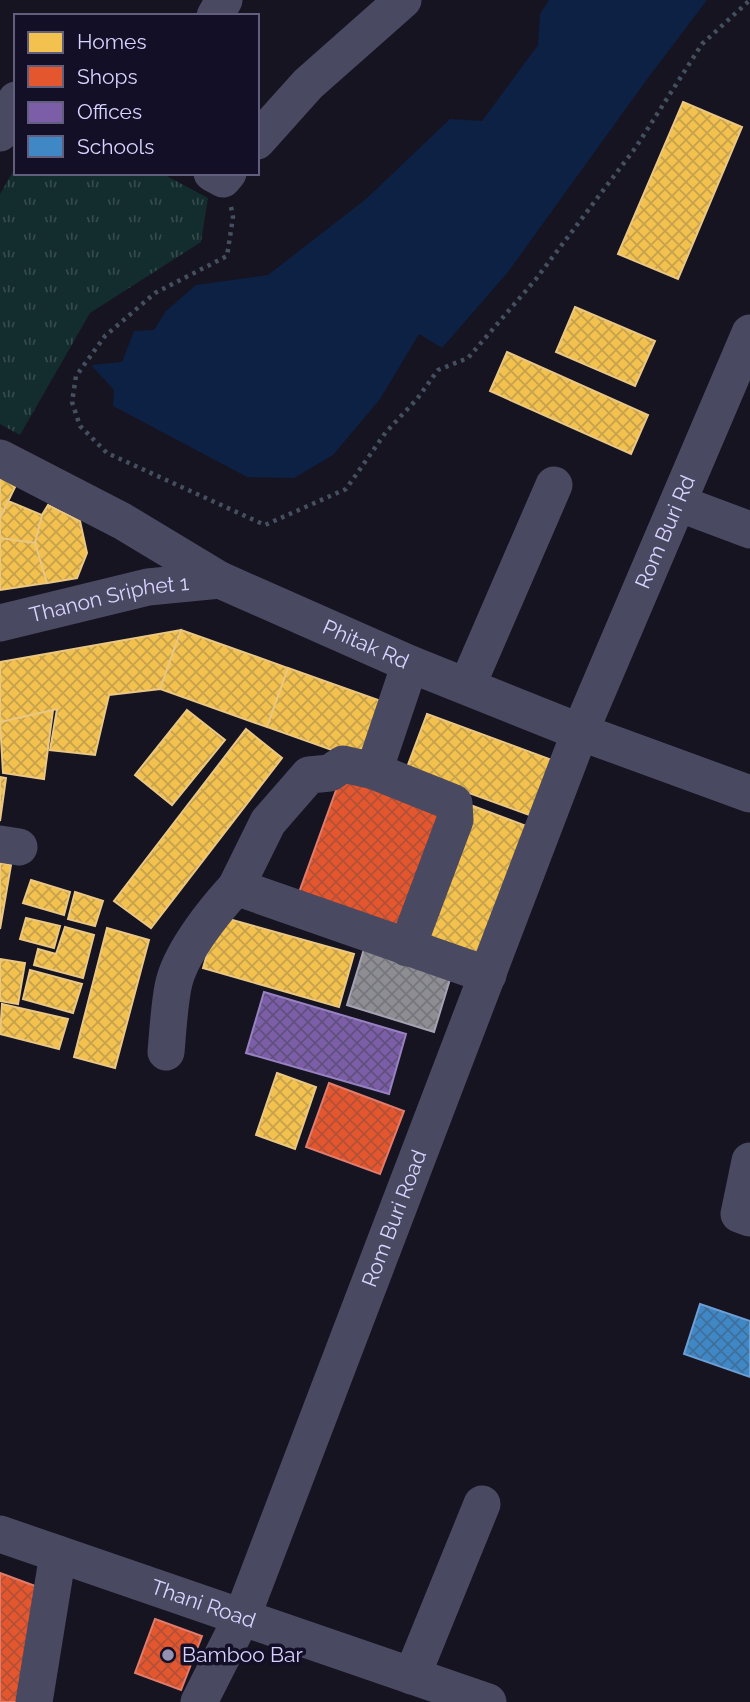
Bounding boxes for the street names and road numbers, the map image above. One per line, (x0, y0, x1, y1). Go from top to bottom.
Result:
street label: Rom Buri Rd (630, 471, 700, 592)
street label: Thanon Sriphet 1 (27, 570, 190, 627)
street label: Phitak Rd (319, 614, 413, 674)
street label: Rom Buri Road (356, 1146, 431, 1290)
street label: Thani Road (148, 1574, 259, 1633)

